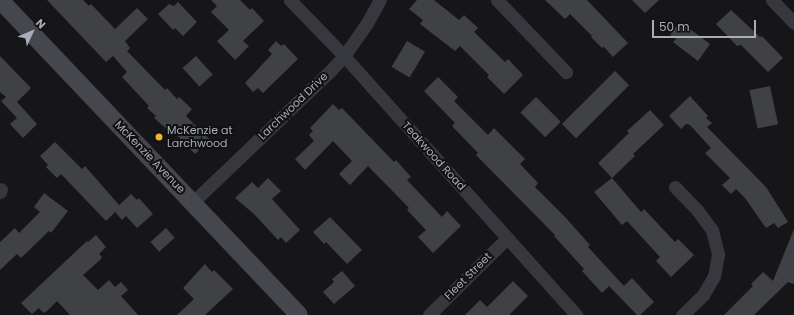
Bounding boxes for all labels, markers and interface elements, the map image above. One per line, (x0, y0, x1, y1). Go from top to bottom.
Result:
north arrow (12, 12, 52, 52)
scale bar (654, 12, 758, 38)
text: N (32, 15, 49, 32)
text: 50 m (659, 18, 690, 35)
street label: Larchwood Drive (256, 70, 330, 142)
street label: McKenzie Avenue (112, 118, 188, 196)
street label: Teakwood Road (400, 119, 468, 193)
place label: McKenzie at Larchwood (167, 124, 233, 150)
marker: McKenzie at Larchwood (154, 132, 164, 142)
street label: Fleet Street (442, 250, 494, 302)

